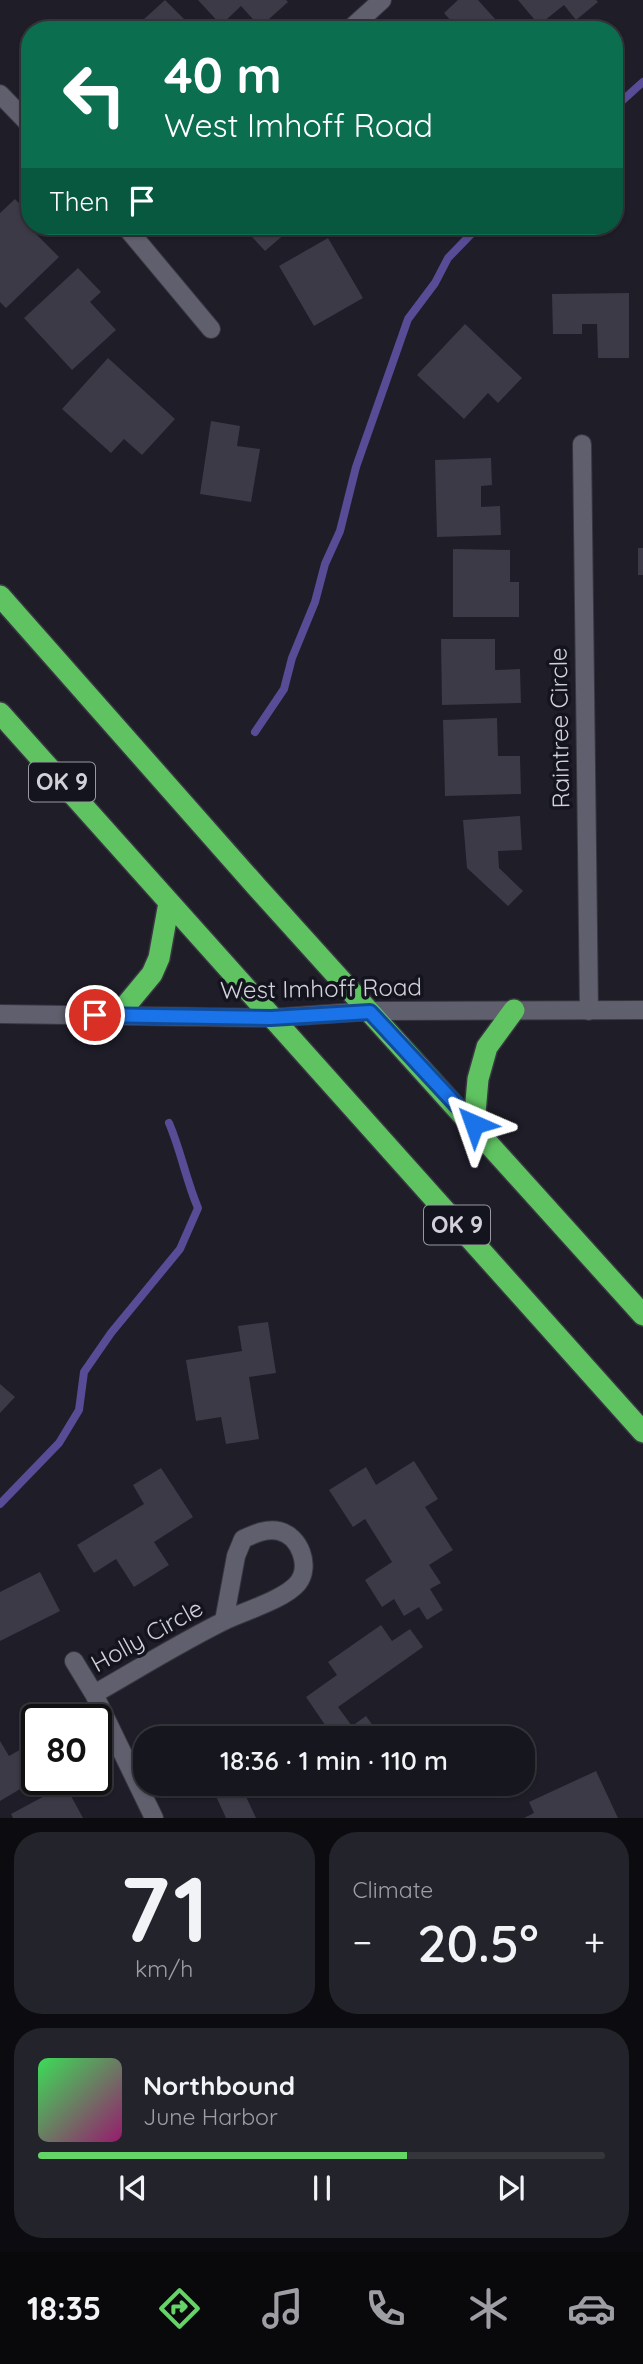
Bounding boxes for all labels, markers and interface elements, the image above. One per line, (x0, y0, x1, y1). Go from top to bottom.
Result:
text: 40 m (164, 44, 282, 105)
icon: left (49, 49, 140, 140)
text: West Imhoff Road (164, 105, 433, 145)
icon: arrive (123, 182, 161, 220)
text: Then (49, 185, 109, 218)
street label: Raintree Circle (543, 647, 575, 809)
road number: OK 9 (29, 762, 95, 802)
street label: West Imhoff Road (220, 971, 422, 1005)
pin (65, 985, 125, 1045)
icon: arrive (76, 996, 114, 1034)
position arrow (437, 1087, 511, 1161)
road number: OK 9 (424, 1206, 490, 1244)
street label: Holly Circle (85, 1592, 208, 1678)
speed limit sign: 80 (21, 1704, 112, 1795)
text: 18:36 · 1 min · 110 m (220, 1744, 448, 1777)
text: 71 (120, 1851, 209, 1965)
text: Climate (353, 1875, 433, 1904)
text: 20.5° (417, 1910, 539, 1975)
text: − (353, 1918, 372, 1966)
text: + (584, 1918, 605, 1966)
text: km/h (135, 1954, 193, 1983)
text: Northbound (143, 2069, 295, 2102)
text: June Harbor (143, 2102, 278, 2131)
icon: previous (114, 2169, 152, 2207)
icon: pause (303, 2169, 341, 2207)
icon: next (492, 2169, 530, 2207)
icon: directions (155, 2284, 204, 2333)
icon: music (258, 2284, 307, 2333)
icon: phone (361, 2284, 410, 2333)
icon: climate (464, 2284, 513, 2333)
icon: car (567, 2284, 616, 2333)
text: 18:35 (27, 2288, 101, 2328)

